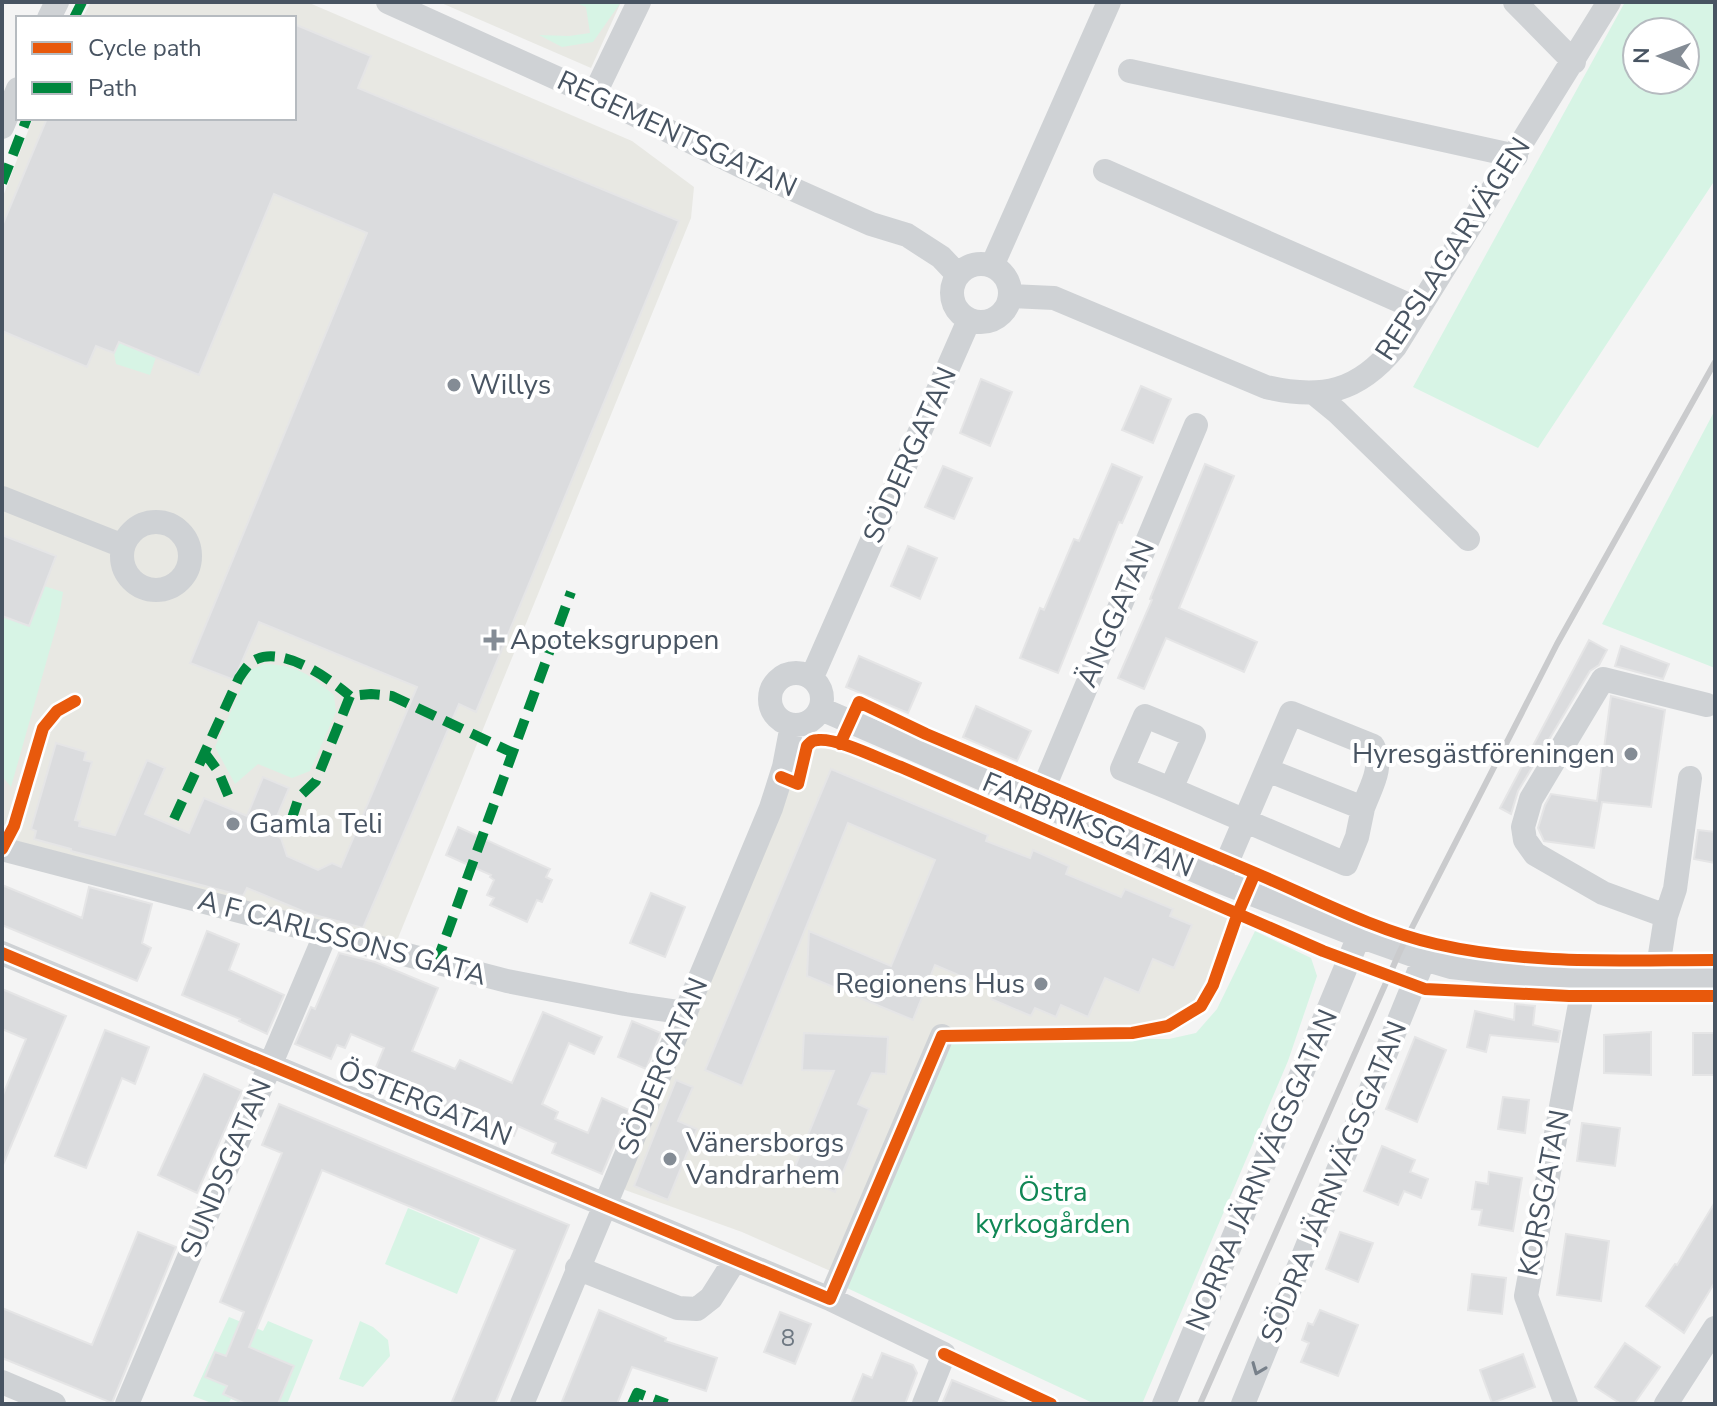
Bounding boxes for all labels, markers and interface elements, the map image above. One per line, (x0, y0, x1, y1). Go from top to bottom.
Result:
legend (16, 16, 296, 120)
north arrow (1621, 16, 1701, 96)
text: Cycle path (88, 32, 202, 64)
text: N (1627, 47, 1657, 64)
street label: REGEMENTSGATAN (551, 62, 803, 206)
text: Path (88, 72, 137, 104)
street label: REPSLAGARVÄGEN (1367, 130, 1539, 368)
street label: SÖDERGATAN (854, 361, 966, 549)
place label: Willys (470, 366, 551, 404)
marker: Willys (445, 376, 463, 394)
street label: ÄNGGATAN (1068, 535, 1164, 693)
place label: Apoteksgruppen (510, 621, 720, 659)
marker: Apoteksgruppen (485, 631, 503, 649)
place label: Hyresgästföreningen (1352, 735, 1615, 773)
marker: Hyresgästföreningen (1622, 745, 1640, 763)
street label: FARBRIKSGATAN (977, 763, 1199, 887)
place label: Gamla Teli (249, 805, 383, 843)
marker: Gamla Teli (224, 815, 242, 833)
street label: A F CARLSSONS GATA (194, 881, 490, 995)
place label: Regionens Hus (835, 965, 1025, 1003)
street label: SÖDERGATAN (609, 972, 717, 1160)
marker: Regionens Hus (1032, 975, 1050, 993)
street label: NORRA JÄRNVÄGSGATAN (1177, 1003, 1347, 1337)
street label: SÖDRA JÄRNVÄGSGATAN (1252, 1015, 1416, 1349)
street label: ÖSTERGATAN (332, 1051, 518, 1155)
street label: SUNDSGATAN (171, 1073, 281, 1263)
street label: KORSGATAN (1509, 1107, 1579, 1279)
place label: Vänersborgs Vandrarhem (685, 1124, 844, 1194)
marker: Vänersborgs Vandrarhem (661, 1150, 679, 1168)
park label: Östra kyrkogården (975, 1173, 1131, 1243)
house number: 8 (781, 1322, 795, 1354)
one-way arrow (1251, 1360, 1267, 1375)

